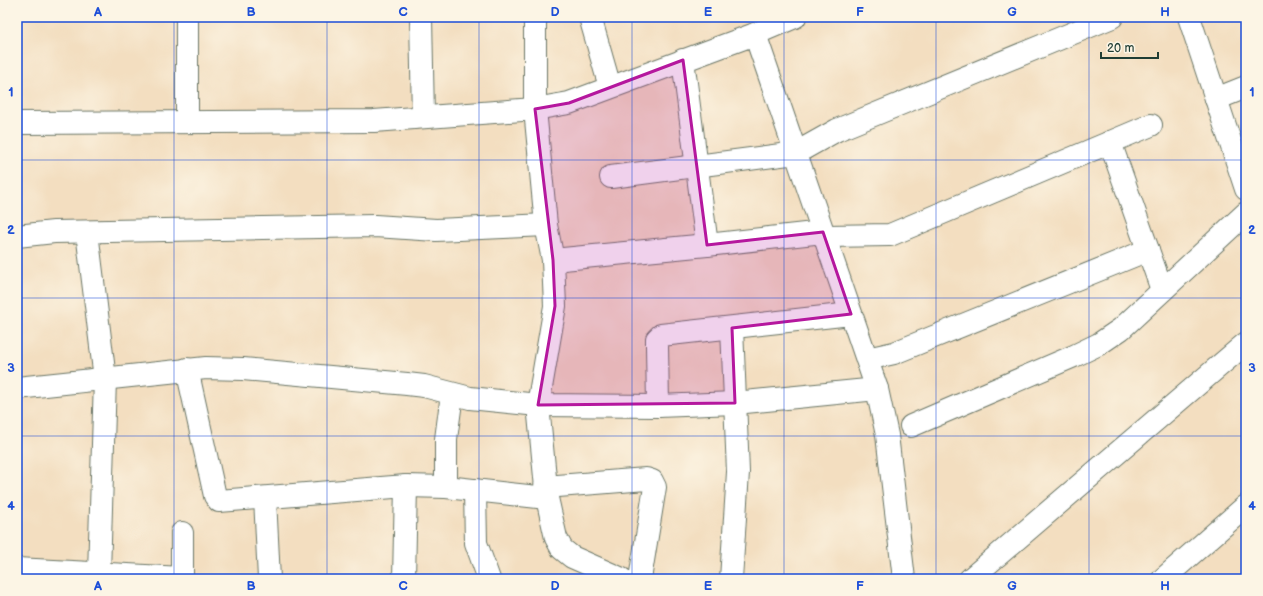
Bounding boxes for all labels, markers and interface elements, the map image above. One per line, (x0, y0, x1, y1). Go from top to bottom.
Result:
text: A (93, 4, 102, 20)
text: B (246, 4, 256, 20)
text: C (398, 4, 408, 20)
text: D (550, 4, 560, 20)
text: E (704, 4, 713, 20)
text: F (856, 4, 864, 20)
text: G (1007, 4, 1017, 20)
text: H (1160, 4, 1170, 20)
scale bar (1101, 34, 1158, 60)
text: 20 m (1107, 41, 1134, 56)
text: 1 (8, 84, 14, 100)
text: 1 (1249, 84, 1255, 100)
text: 2 (7, 222, 15, 238)
text: 2 (1248, 222, 1256, 238)
text: 3 (7, 360, 15, 376)
text: 3 (1248, 360, 1256, 376)
text: 4 (7, 498, 15, 514)
text: 4 (1248, 498, 1256, 514)
text: A (93, 578, 102, 594)
text: B (246, 578, 256, 594)
text: C (398, 578, 408, 594)
text: D (550, 578, 560, 594)
text: E (704, 578, 713, 594)
text: F (856, 578, 864, 594)
text: G (1007, 578, 1017, 594)
text: H (1160, 578, 1170, 594)

